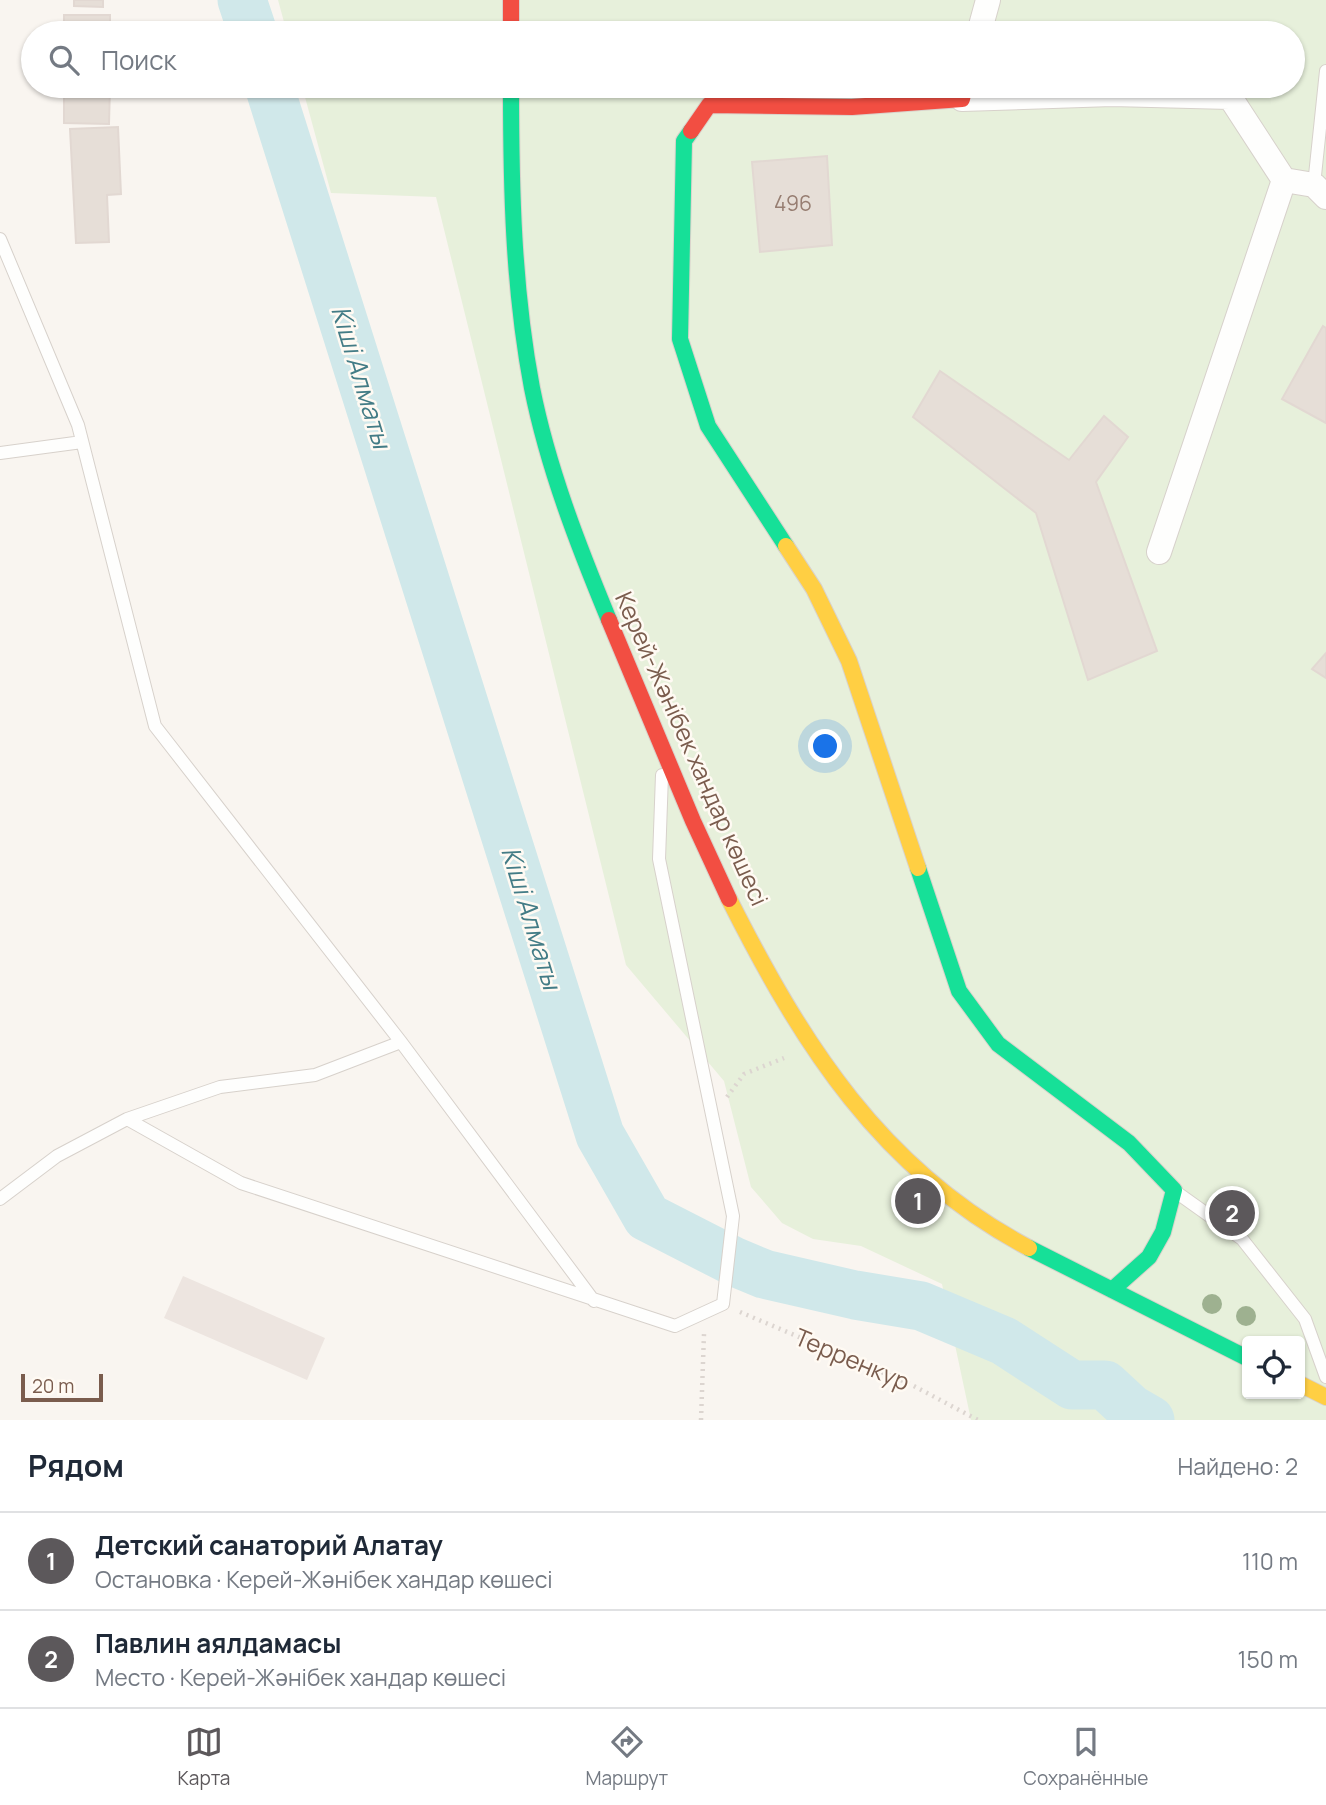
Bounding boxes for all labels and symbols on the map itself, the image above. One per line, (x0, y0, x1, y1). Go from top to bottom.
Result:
house number: 496 (774, 189, 812, 217)
water label: Кіші Алматы (323, 301, 401, 455)
street label: Керей-Жәнібек хандар көшесі (608, 586, 777, 911)
your location (808, 729, 842, 763)
water label: Кіші Алматы (493, 842, 571, 996)
pin: 1 (895, 1175, 941, 1227)
pin: 2 (1209, 1187, 1255, 1239)
street label: Терренкур (790, 1320, 915, 1398)
scale bar (21, 1371, 103, 1403)

